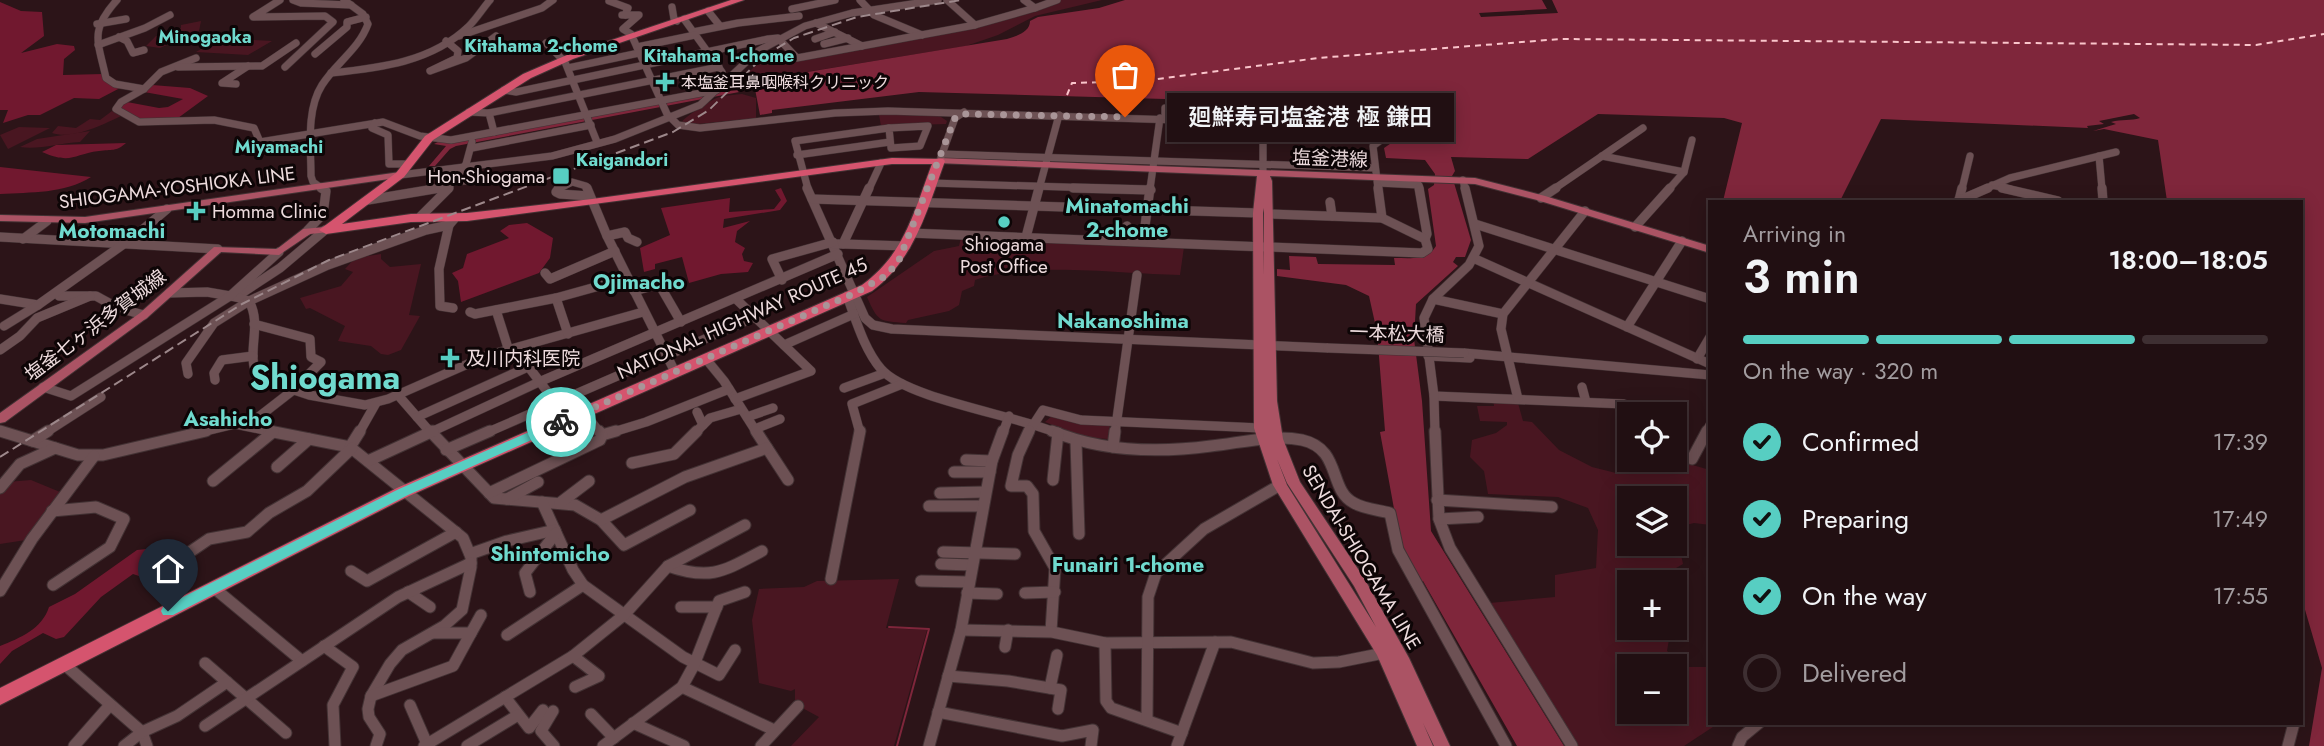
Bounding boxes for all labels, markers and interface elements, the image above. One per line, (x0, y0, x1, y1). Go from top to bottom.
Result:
district label: Minogaoka (158, 24, 252, 50)
district label: Kitahama 2-chome (464, 33, 618, 59)
district label: Kitahama 1-chome (644, 43, 794, 69)
pin (1095, 45, 1155, 117)
icon: bag (1106, 56, 1144, 94)
place label: 本塩釜耳鼻咽喉科クリニック (681, 71, 889, 94)
marker: 本塩釜耳鼻咽喉科クリニック (655, 72, 675, 92)
callout: 廻鮮寿司塩釜港 極 鎌田 (1167, 92, 1454, 142)
text: 廻鮮寿司塩釜港 極 鎌田 (1189, 100, 1432, 134)
district label: Miyamachi (235, 134, 323, 160)
street label: 塩釜港線 (1292, 144, 1368, 173)
district label: Kaigandori (576, 147, 668, 173)
street label: SHIOGAMA-YOSHIOKA LINE (57, 160, 297, 215)
place label: Hon-Shiogama (427, 163, 545, 190)
marker: Hon-Shiogama (551, 166, 571, 186)
district label: Minatomachi 2-chome (1065, 191, 1189, 245)
place label: Homma Clinic (212, 198, 327, 225)
marker: Homma Clinic (186, 201, 206, 221)
marker: Shiogama Post Office (996, 214, 1012, 230)
district label: Motomachi (59, 216, 165, 246)
text: Arriving in (1743, 217, 1846, 251)
place label: Shiogama Post Office (960, 231, 1048, 280)
text: 18:00–18:05 (2108, 241, 2268, 279)
text: 3 min (1743, 244, 1860, 310)
street label: NATIONAL HIGHWAY ROUTE 45 (613, 251, 872, 386)
street label: 塩釜七ヶ浜多賀城線 (19, 263, 172, 388)
district label: Ojimacho (593, 267, 685, 297)
district label: Nakanoshima (1057, 306, 1189, 336)
street label: 一本松大橋 (1349, 318, 1445, 349)
place label: 及川内科医院 (466, 345, 580, 372)
marker: 及川内科医院 (440, 348, 460, 368)
district label: Shiogama (250, 354, 400, 401)
text: On the way · 320 m (1743, 354, 1938, 388)
courier (526, 387, 596, 457)
map controls (1617, 402, 1687, 724)
button: locate (1617, 402, 1687, 472)
icon: bike (542, 403, 580, 441)
district label: Asahicho (183, 404, 272, 434)
icon: check (1743, 423, 1781, 461)
text: Confirmed (1802, 423, 1919, 461)
text: 17:39 (2213, 425, 2268, 459)
street label: SENDAI-SHIOGAMA LINE (1296, 460, 1428, 655)
button: layers (1617, 486, 1687, 556)
icon: check (1743, 500, 1781, 538)
text: Preparing (1802, 500, 1909, 538)
text: 17:49 (2212, 502, 2268, 536)
pin (138, 539, 198, 611)
district label: Shintomicho (490, 539, 610, 569)
icon: home (149, 550, 187, 588)
district label: Funairi 1-chome (1052, 550, 1204, 580)
button: + (1617, 570, 1687, 640)
icon: check (1743, 577, 1781, 615)
text: On the way (1802, 577, 1927, 615)
text: 17:55 (2213, 579, 2268, 613)
button: − (1617, 654, 1687, 724)
text: Delivered (1802, 654, 1907, 692)

